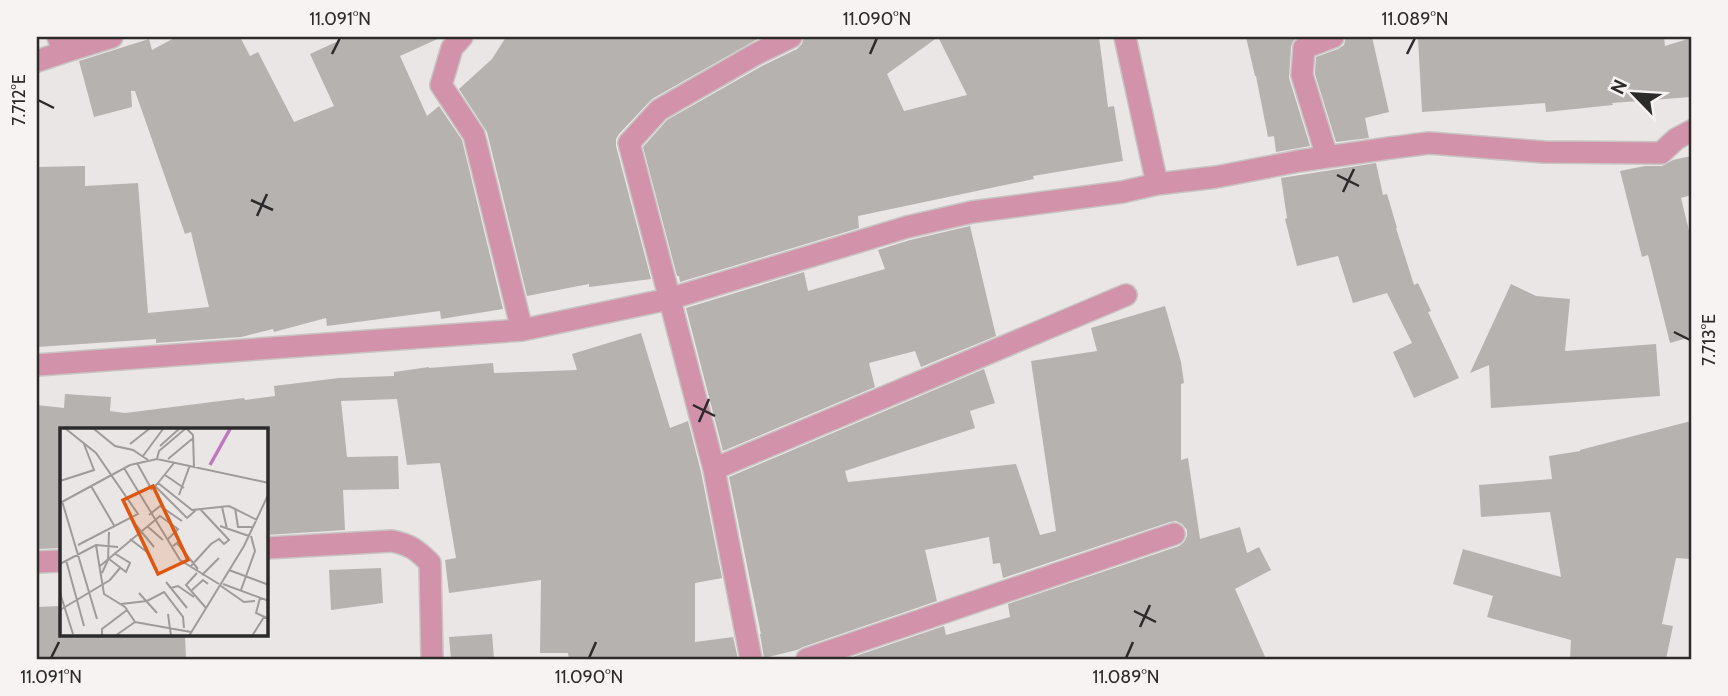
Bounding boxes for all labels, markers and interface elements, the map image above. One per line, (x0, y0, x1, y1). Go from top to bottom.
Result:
text: 11.091°N (309, 8, 371, 30)
text: 11.090°N (843, 8, 911, 30)
text: 11.089°N (1382, 8, 1448, 30)
north arrow (1598, 60, 1668, 130)
text: 7.712°E (8, 74, 30, 126)
text: N (1606, 76, 1632, 98)
text: 7.713°E (1698, 314, 1720, 366)
inset map (60, 428, 268, 636)
text: 11.091°N (20, 666, 82, 688)
text: 11.090°N (555, 666, 623, 688)
text: 11.089°N (1093, 666, 1159, 688)

